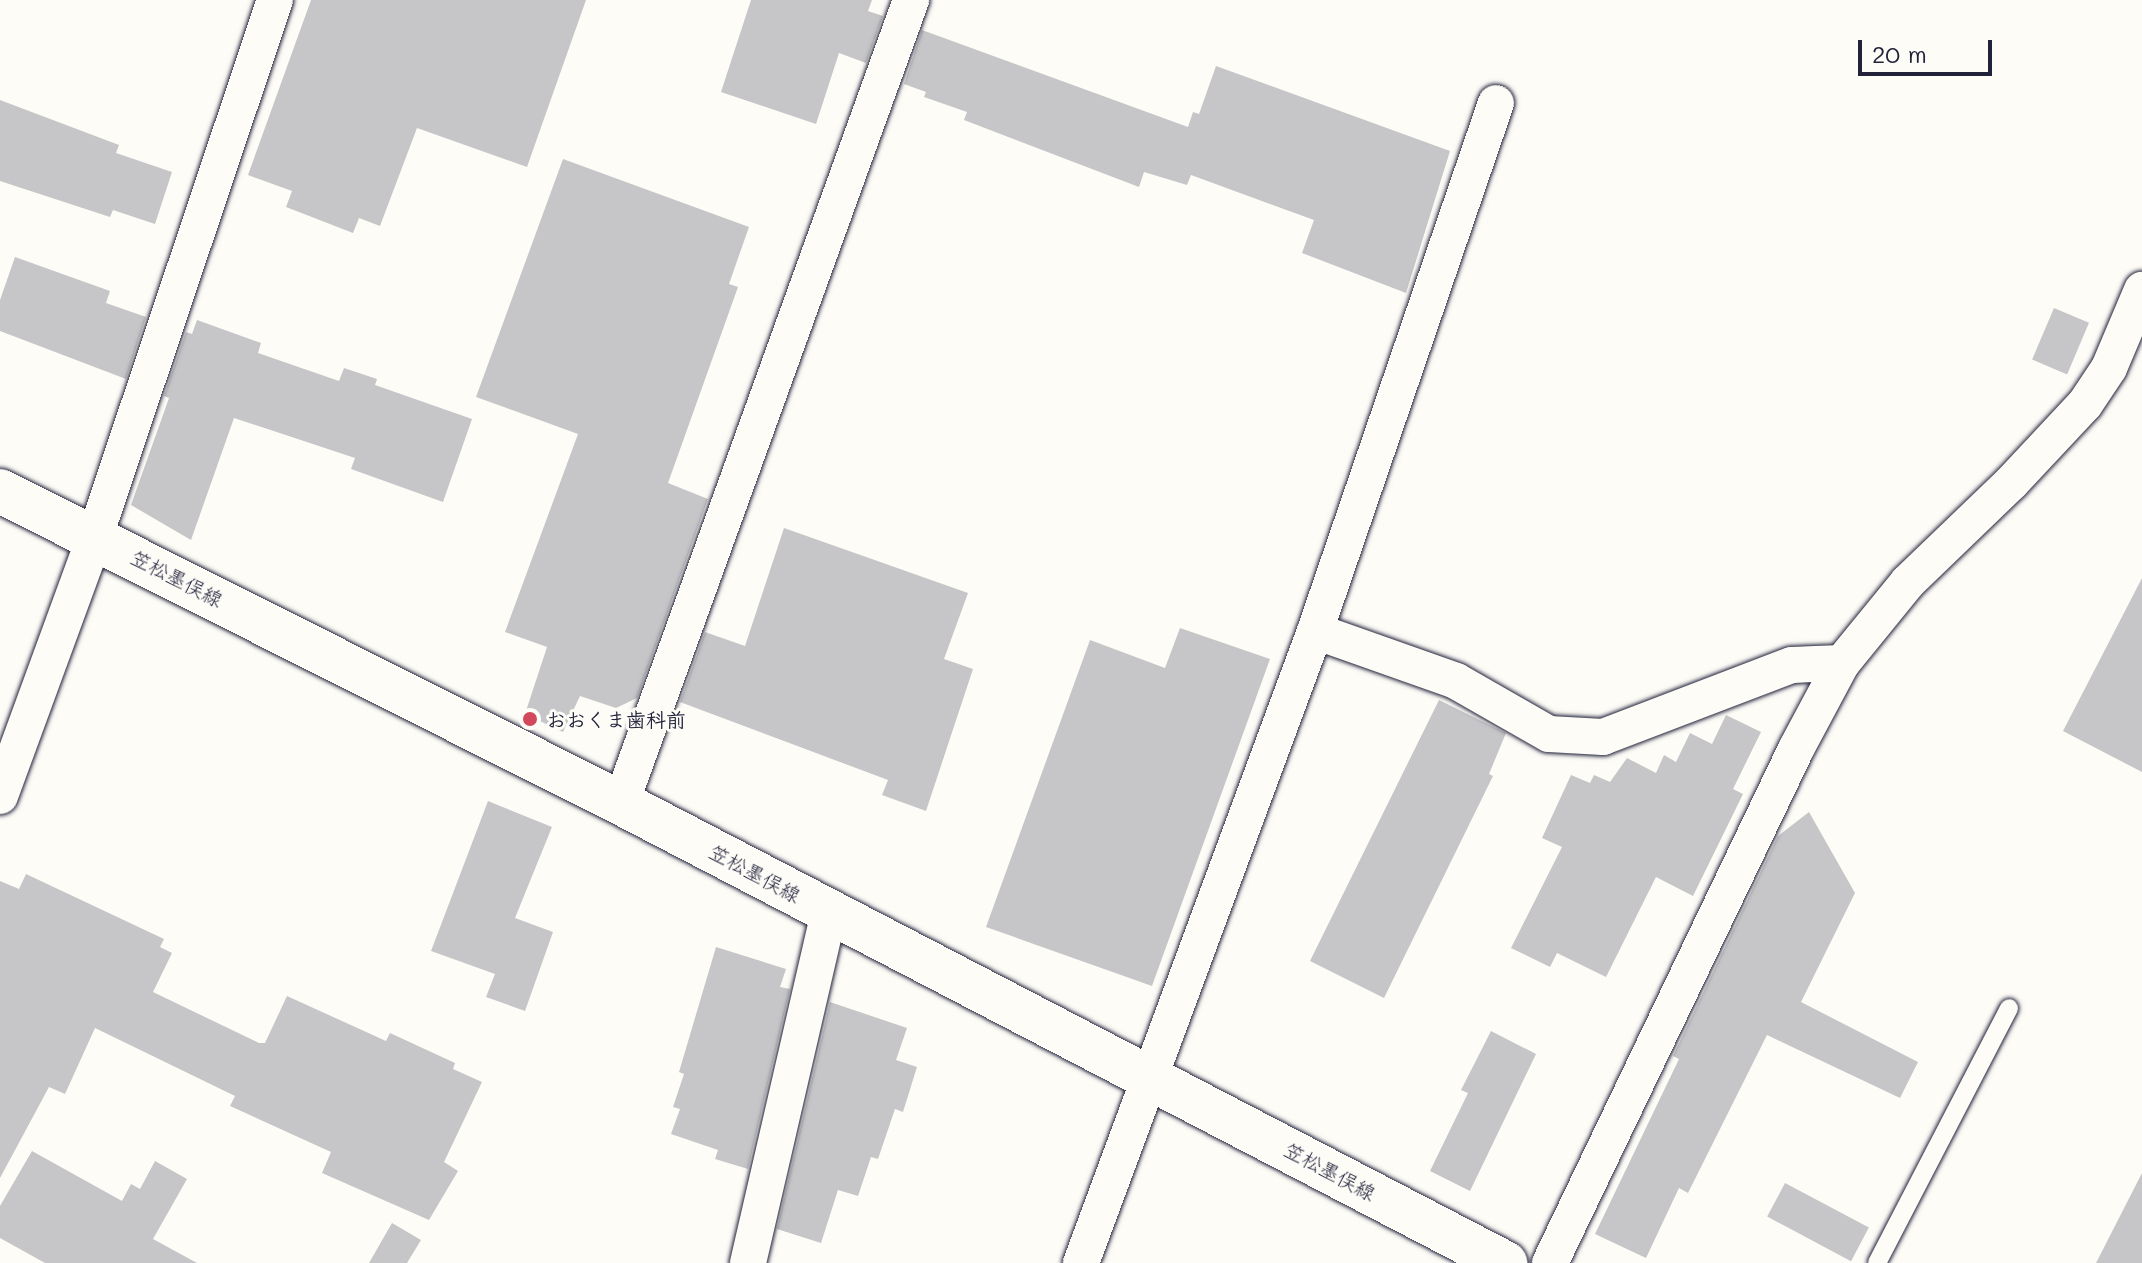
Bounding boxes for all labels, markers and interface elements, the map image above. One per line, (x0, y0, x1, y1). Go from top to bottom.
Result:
scale bar (1862, 24, 1996, 74)
text: 20 m (1872, 38, 1927, 69)
street label: 笠松墨俣線 (127, 545, 227, 611)
place label: おおくま歯科前 (546, 707, 686, 731)
marker: おおくま歯科前 (521, 710, 539, 728)
street label: 笠松墨俣線 (705, 839, 805, 907)
street label: 笠松墨俣線 (1280, 1137, 1380, 1205)

